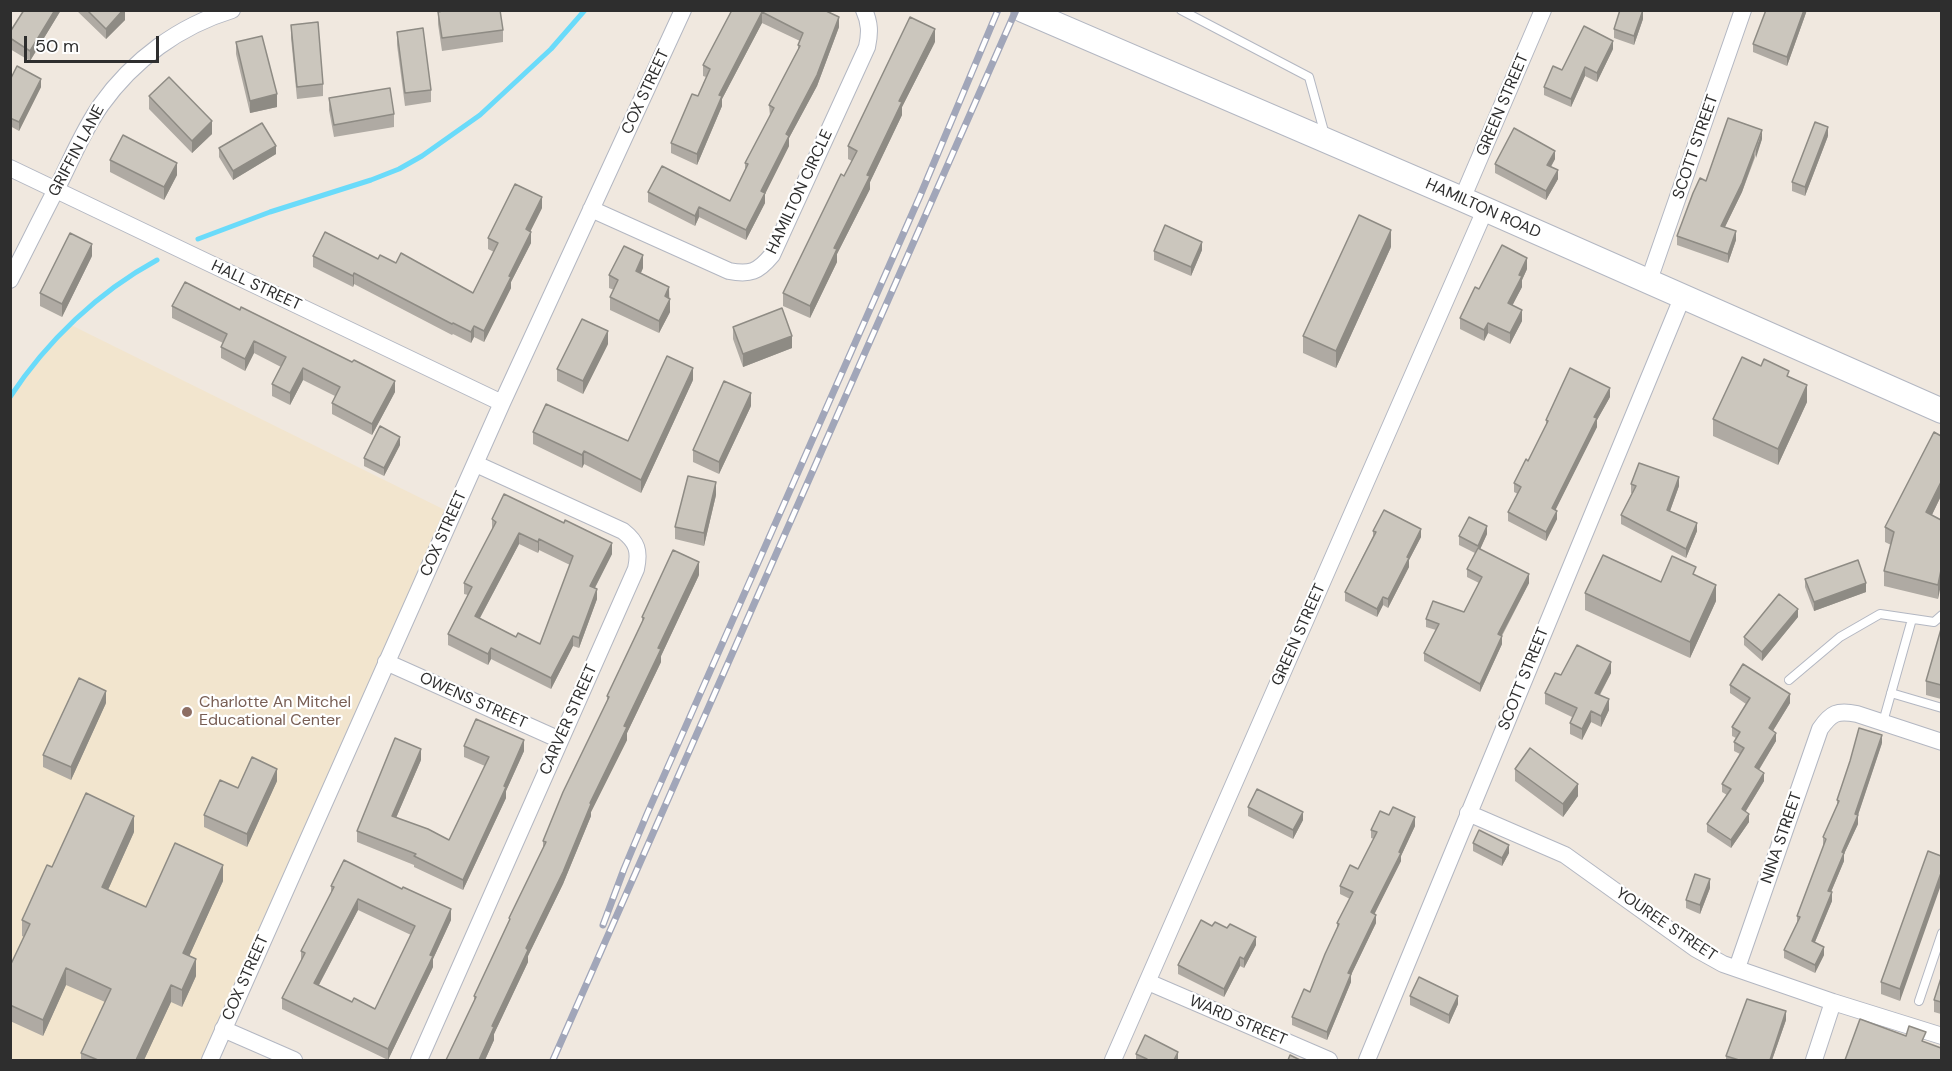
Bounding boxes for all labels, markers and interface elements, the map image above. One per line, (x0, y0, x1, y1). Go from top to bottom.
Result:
scale bar (27, 24, 162, 62)
text: 50 m (35, 34, 79, 58)
street label: COX STREET (618, 46, 674, 138)
street label: GREEN STREET (1473, 51, 1533, 159)
street label: SCOTT STREET (1669, 92, 1723, 202)
street label: GRIFFIN LANE (45, 102, 109, 200)
street label: HAMILTON CIRCLE (763, 127, 837, 257)
street label: HAMILTON ROAD (1422, 175, 1544, 243)
street label: HALL STREET (208, 257, 304, 315)
street label: COX STREET (417, 488, 471, 580)
street label: GREEN STREET (1268, 581, 1330, 689)
street label: SCOTT STREET (1495, 625, 1553, 733)
street label: CARVER STREET (536, 662, 602, 778)
street label: OWENS STREET (416, 669, 530, 733)
place label: Charlotte An Mitchel Educational Center (199, 693, 351, 731)
marker: Charlotte An Mitchel Educational Center (180, 705, 194, 719)
street label: NINA STREET (1757, 790, 1807, 886)
street label: YOUREE STREET (1612, 884, 1720, 966)
street label: COX STREET (219, 932, 273, 1024)
street label: WARD STREET (1186, 992, 1290, 1050)

